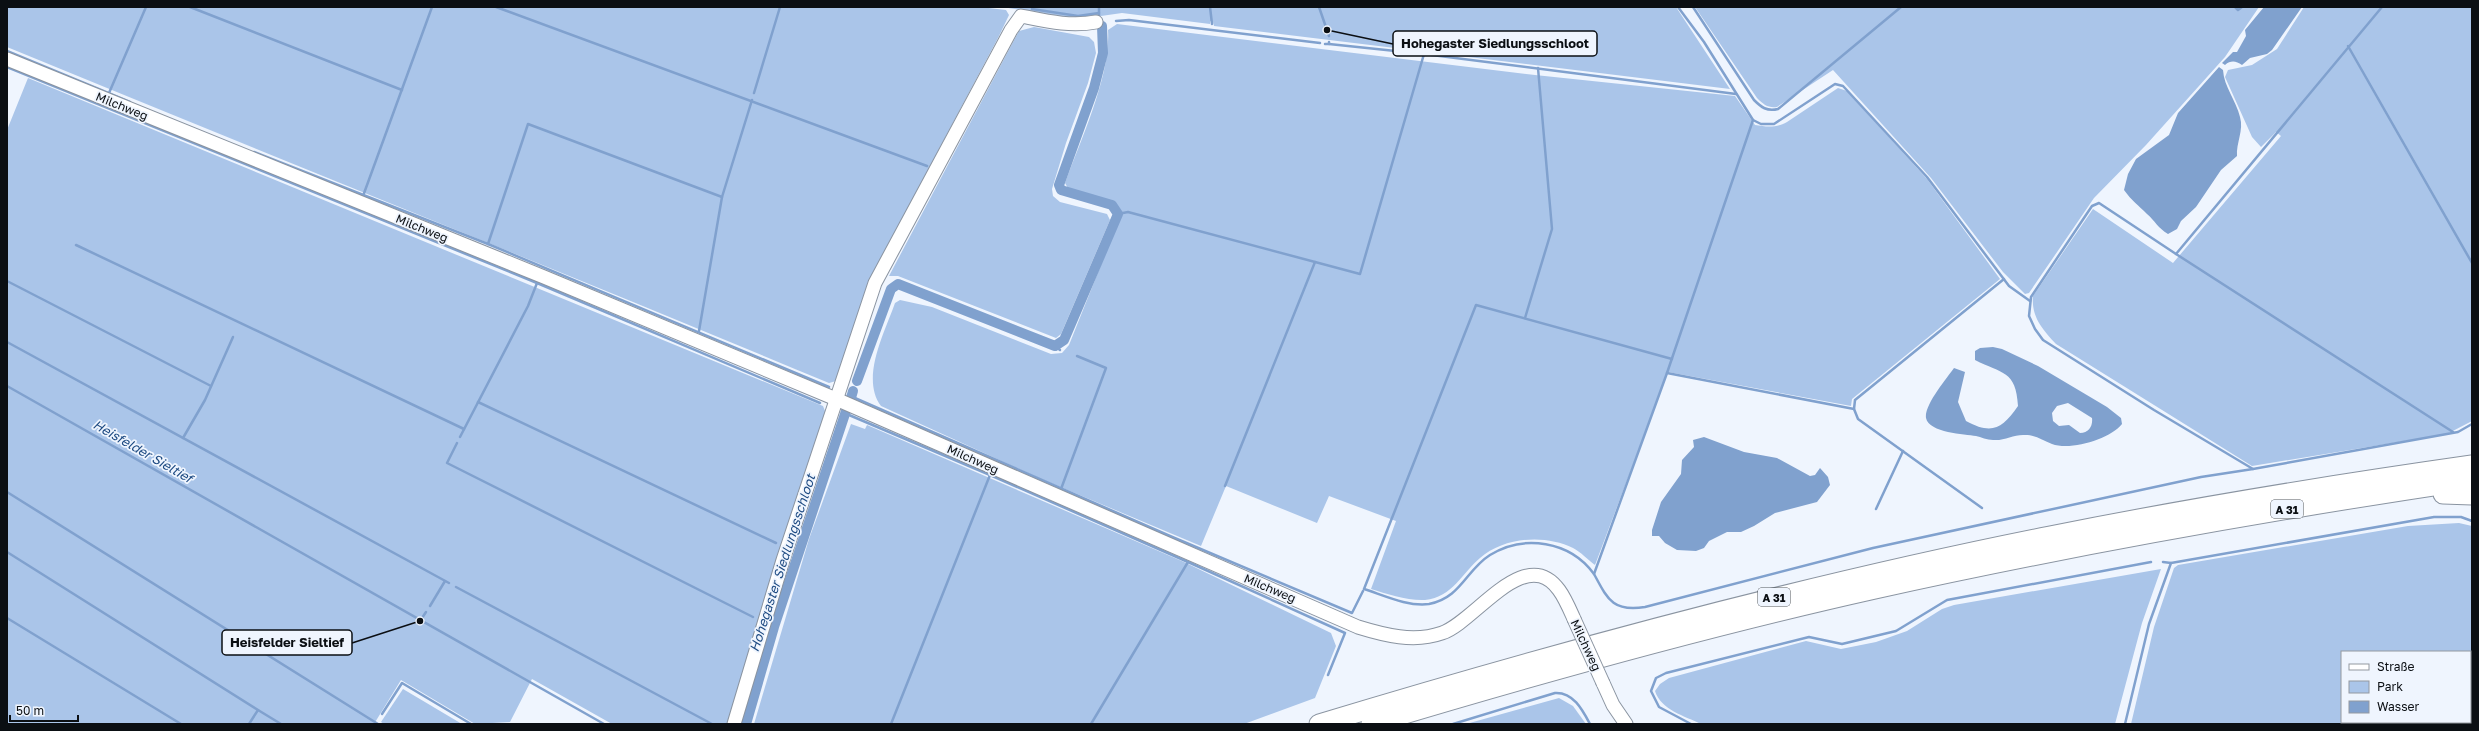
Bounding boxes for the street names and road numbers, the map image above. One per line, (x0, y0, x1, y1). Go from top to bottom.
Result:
street label: Milchweg (94, 89, 150, 123)
street label: Milchweg (394, 211, 450, 245)
street label: Milchweg (945, 441, 1001, 477)
road number: A 31 (2271, 500, 2303, 518)
street label: Milchweg (1242, 570, 1298, 606)
road number: A 31 (1758, 588, 1790, 606)
street label: Milchweg (1568, 617, 1604, 673)

